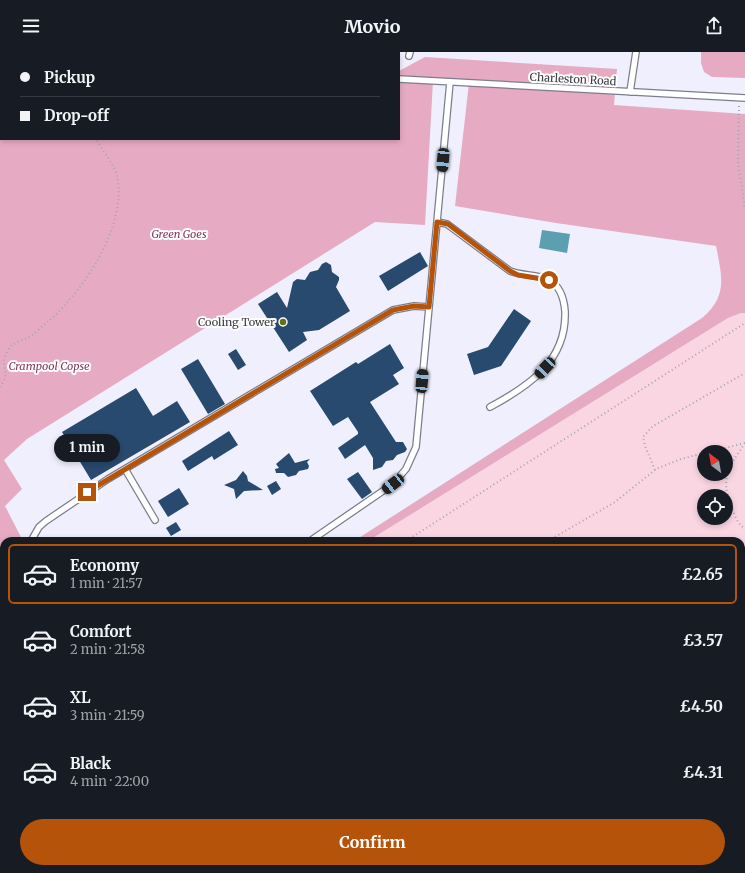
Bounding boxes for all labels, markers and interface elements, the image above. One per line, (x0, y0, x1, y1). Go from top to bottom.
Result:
icon: menu (20, 15, 42, 37)
text: Movio (344, 15, 401, 38)
icon: share (703, 15, 725, 37)
text: Pickup (44, 68, 95, 87)
street label: Charleston Road (529, 70, 617, 88)
text: Drop-off (44, 106, 109, 125)
car (436, 148, 450, 172)
park label: Green Goes (151, 227, 207, 241)
route start (540, 271, 558, 289)
place label: Cooling Tower (198, 315, 275, 329)
marker: Cooling Tower (278, 317, 288, 327)
car (532, 355, 558, 381)
park label: Crampool Copse (8, 359, 90, 373)
car (415, 369, 429, 393)
callout: 1 min (54, 434, 120, 462)
text: 1 min (69, 439, 105, 456)
north arrow (697, 445, 733, 481)
map controls (697, 445, 733, 525)
car (380, 472, 406, 496)
route end (78, 483, 96, 501)
button: locate (697, 489, 733, 525)
icon: car (22, 556, 58, 592)
text: Economy (70, 556, 139, 575)
text: £2.65 (682, 565, 723, 584)
text: 1 min · 21:57 (70, 575, 143, 592)
icon: car (22, 622, 58, 658)
text: Comfort (70, 622, 131, 641)
text: £3.57 (683, 631, 723, 650)
text: 2 min · 21:58 (70, 641, 145, 658)
icon: car (22, 688, 58, 724)
text: XL (70, 688, 91, 707)
text: £4.50 (680, 697, 723, 716)
text: 3 min · 21:59 (70, 707, 145, 724)
icon: car (22, 754, 58, 790)
text: Black (70, 754, 111, 773)
text: £4.31 (683, 763, 723, 782)
text: 4 min · 22:00 (70, 773, 149, 790)
button: Confirm (20, 819, 725, 865)

